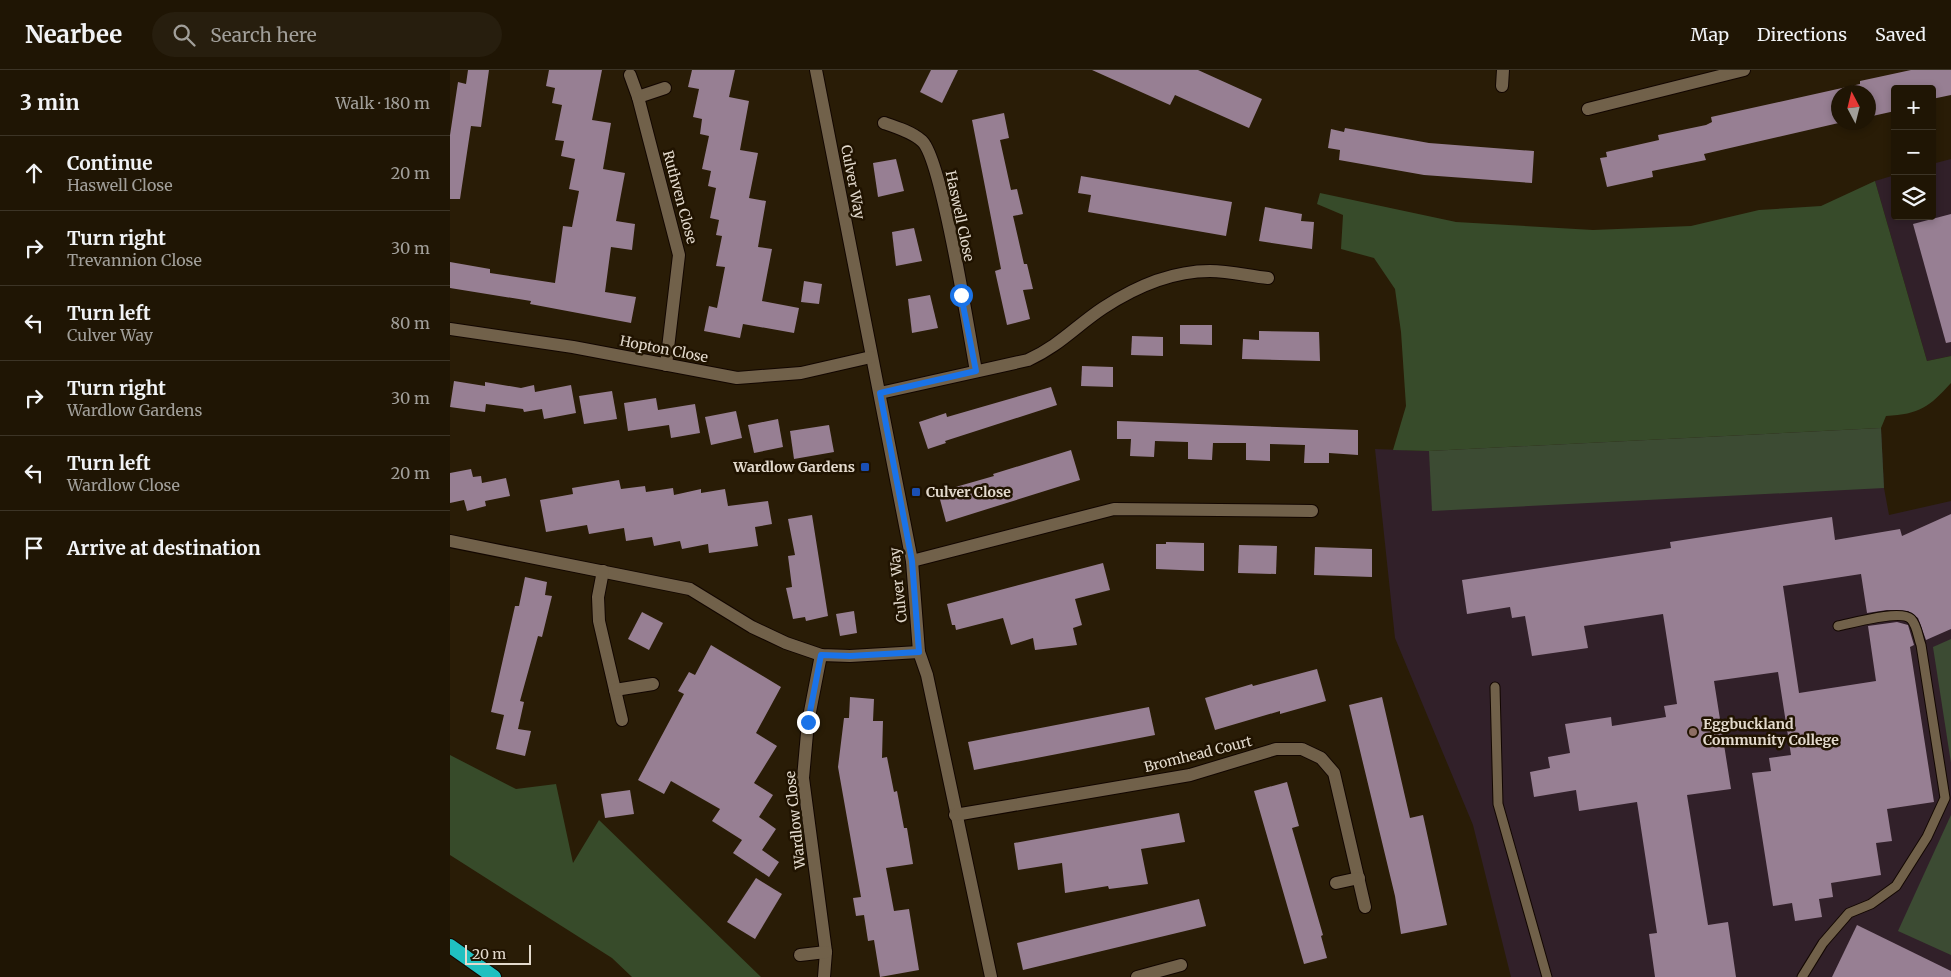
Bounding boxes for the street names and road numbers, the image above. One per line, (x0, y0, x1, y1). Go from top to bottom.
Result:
street label: Culver Way (837, 143, 869, 222)
street label: Ruthven Close (659, 148, 701, 246)
street label: Haswell Close (942, 169, 978, 263)
street label: Hopton Close (618, 332, 710, 366)
street label: Culver Way (885, 546, 911, 623)
street label: Bromhead Court (1142, 732, 1254, 776)
street label: Wardlow Close (781, 770, 809, 871)

